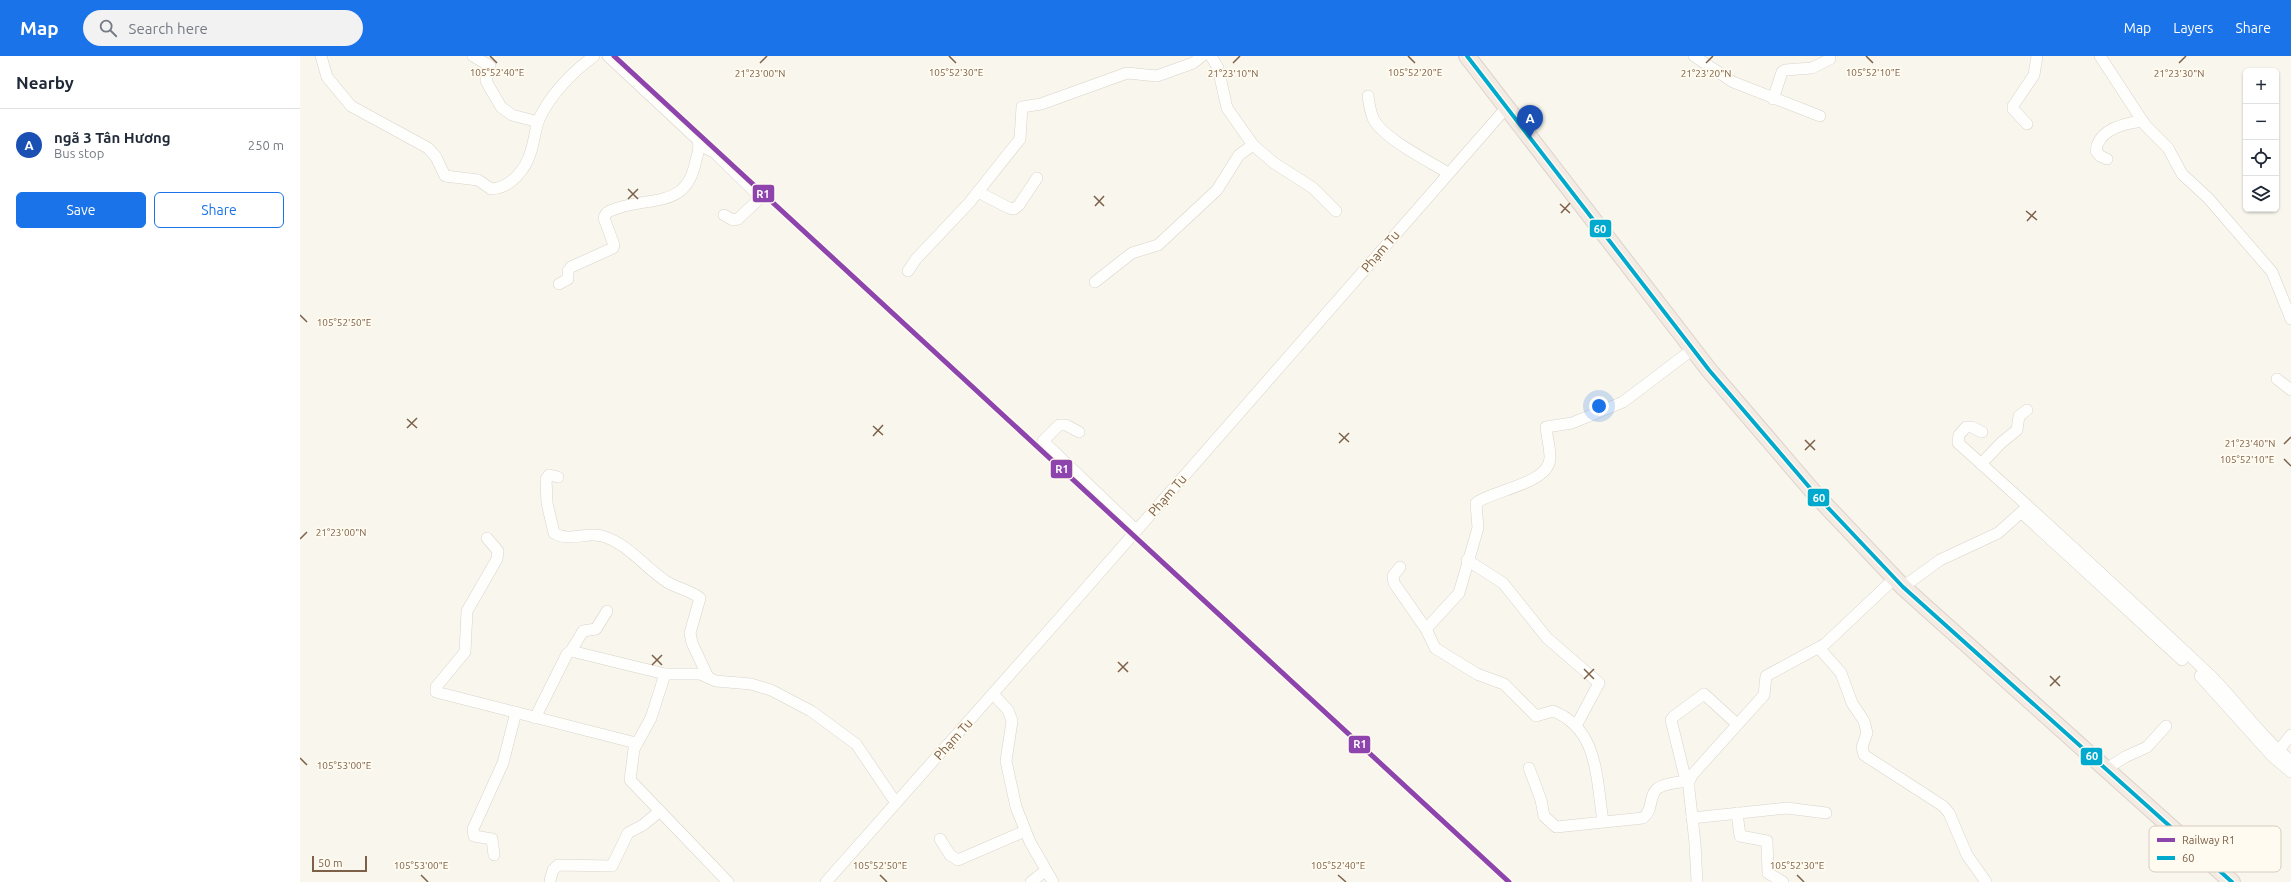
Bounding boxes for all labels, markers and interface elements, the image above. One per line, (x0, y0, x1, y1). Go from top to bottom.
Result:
search box (83, 10, 363, 46)
text: Map (20, 17, 59, 39)
icon: search (97, 17, 119, 39)
text: Search here (129, 20, 208, 37)
text: Map (2124, 20, 2151, 36)
text: Layers (2173, 20, 2213, 36)
text: Share (2235, 20, 2271, 36)
text: 105°52'40"E (470, 67, 525, 78)
text: 105°52'30"E (929, 67, 984, 78)
text: 105°52'20"E (1388, 67, 1443, 78)
text: 105°52'10"E (1846, 67, 1901, 78)
text: 21°23'00"N (735, 68, 785, 79)
text: 21°23'10"N (1208, 68, 1258, 79)
text: 21°23'20"N (1681, 68, 1731, 79)
text: 21°23'30"N (2154, 68, 2204, 79)
map controls (2243, 68, 2279, 212)
button: + (2243, 68, 2279, 104)
text: Nearby (16, 73, 74, 92)
button: − (2243, 104, 2279, 140)
pin: A (1517, 105, 1543, 138)
text: ngã 3 Tân Hương (54, 129, 171, 146)
text: A (24, 138, 34, 152)
text: 250 m (248, 138, 284, 152)
button: locate (2243, 140, 2279, 176)
text: Bus stop (54, 146, 104, 160)
button: layers (2243, 176, 2279, 212)
line badge: R1 (752, 184, 775, 203)
text: R1 (756, 188, 770, 200)
button: Save (16, 192, 146, 228)
button: Share (154, 192, 284, 228)
line badge: 60 (1589, 219, 1612, 238)
text: 60 (1594, 223, 1606, 235)
street label: Phạm Tu (1358, 227, 1403, 275)
text: 105°52'50"E (317, 317, 372, 328)
your location (1589, 396, 1609, 416)
text: 21°23'40"N (2225, 438, 2275, 449)
text: 105°52'10"E (2220, 454, 2275, 465)
line badge: R1 (1050, 459, 1073, 479)
text: R1 (1055, 463, 1069, 475)
street label: Phạm Tu (1145, 471, 1190, 519)
line badge: 60 (1807, 488, 1830, 507)
text: 60 (1813, 492, 1825, 504)
text: 21°23'00"N (316, 527, 366, 538)
street label: Phạm Tu (931, 716, 976, 763)
line badge: R1 (1348, 735, 1371, 754)
text: R1 (1353, 738, 1367, 750)
line badge: 60 (2080, 747, 2103, 766)
text: 60 (2086, 750, 2098, 762)
text: 105°53'00"E (317, 760, 372, 771)
legend (2149, 826, 2281, 872)
text: Railway R1 (2182, 834, 2235, 846)
text: 60 (2182, 852, 2194, 864)
scale bar (312, 854, 367, 873)
text: 50 m (318, 857, 342, 869)
text: 105°53'00"E (394, 860, 449, 871)
text: 105°52'50"E (853, 860, 908, 871)
text: 105°52'40"E (1311, 860, 1366, 871)
text: 105°52'30"E (1770, 860, 1825, 871)

